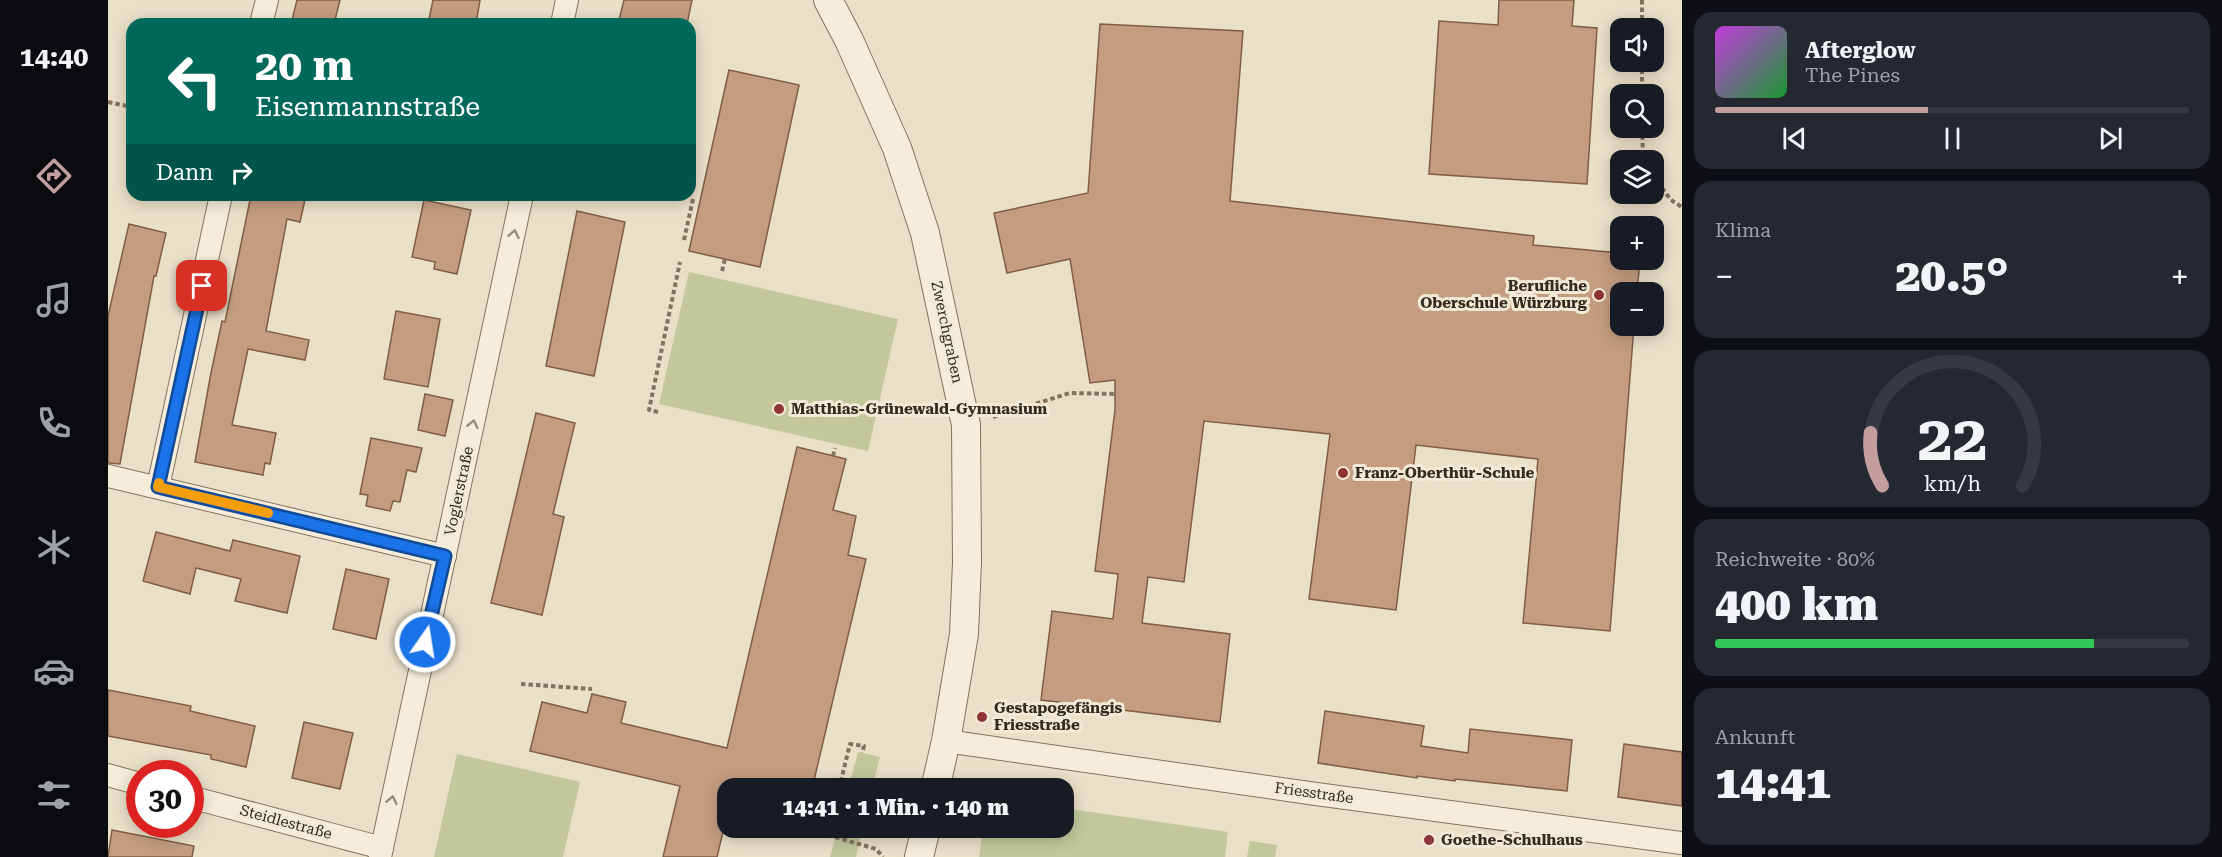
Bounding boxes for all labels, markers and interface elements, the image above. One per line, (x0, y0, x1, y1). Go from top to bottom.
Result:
map controls (1610, 18, 1664, 336)
button: sound (1610, 18, 1664, 72)
text: Afterglow (1805, 38, 1916, 63)
text: 14:40 (20, 41, 88, 73)
text: 20 m (255, 41, 353, 90)
icon: left (156, 42, 234, 120)
text: The Pines (1805, 63, 1900, 87)
button: search (1610, 84, 1664, 138)
text: Eisenmannstraße (255, 91, 480, 123)
icon: previous (1778, 122, 1811, 155)
icon: pause (1936, 122, 1969, 155)
icon: next (2094, 122, 2127, 155)
button: layers (1610, 150, 1664, 204)
icon: directions (33, 155, 75, 197)
icon: right (225, 156, 258, 189)
text: Dann (156, 160, 213, 185)
button: + (1610, 216, 1664, 270)
text: Klima (1715, 218, 1771, 242)
one-way arrow (506, 229, 519, 239)
text: 20.5° (1895, 249, 2009, 302)
text: − (1715, 257, 1733, 296)
text: + (2171, 257, 2189, 296)
pin (176, 260, 227, 311)
icon: arrive (185, 269, 218, 302)
place label: Berufliche Oberschule Würzburg (1420, 277, 1588, 312)
icon: music (33, 279, 75, 321)
street label: Zwerchgraben (927, 279, 967, 385)
button: − (1610, 282, 1664, 336)
marker: Berufliche Oberschule Würzburg (1592, 288, 1606, 302)
place label: Matthias-Grünewald-Gymnasium (791, 400, 1048, 418)
icon: phone (33, 402, 75, 444)
marker: Matthias-Grünewald-Gymnasium (772, 402, 786, 416)
text: 22 (1917, 402, 1987, 475)
one-way arrow (466, 420, 479, 430)
street label: Voglerstraße (441, 445, 477, 537)
place label: Franz-Oberthür-Schule (1355, 464, 1535, 482)
marker: Franz-Oberthür-Schule (1336, 466, 1350, 480)
text: km/h (1923, 471, 1981, 496)
icon: climate (33, 526, 75, 568)
text: Reichweite · 80% (1715, 547, 1875, 571)
text: 400 km (1715, 578, 1878, 631)
position arrow (393, 610, 457, 674)
icon: car (33, 650, 75, 692)
place label: Gestapogefängis Friesstraße (994, 699, 1122, 734)
marker: Gestapogefängis Friesstraße (975, 710, 989, 724)
text: Ankunft (1715, 725, 1795, 749)
text: 14:41 (1715, 756, 1831, 809)
speed limit sign: 30 (126, 760, 204, 838)
icon: filters (33, 774, 75, 816)
street label: Friesstraße (1273, 779, 1355, 807)
one-way arrow (385, 795, 398, 805)
text: 14:41 · 1 Min. · 140 m (782, 795, 1009, 820)
street label: Steidlestraße (238, 801, 334, 843)
place label: Goethe-Schulhaus (1441, 831, 1583, 849)
marker: Goethe-Schulhaus (1422, 833, 1436, 847)

